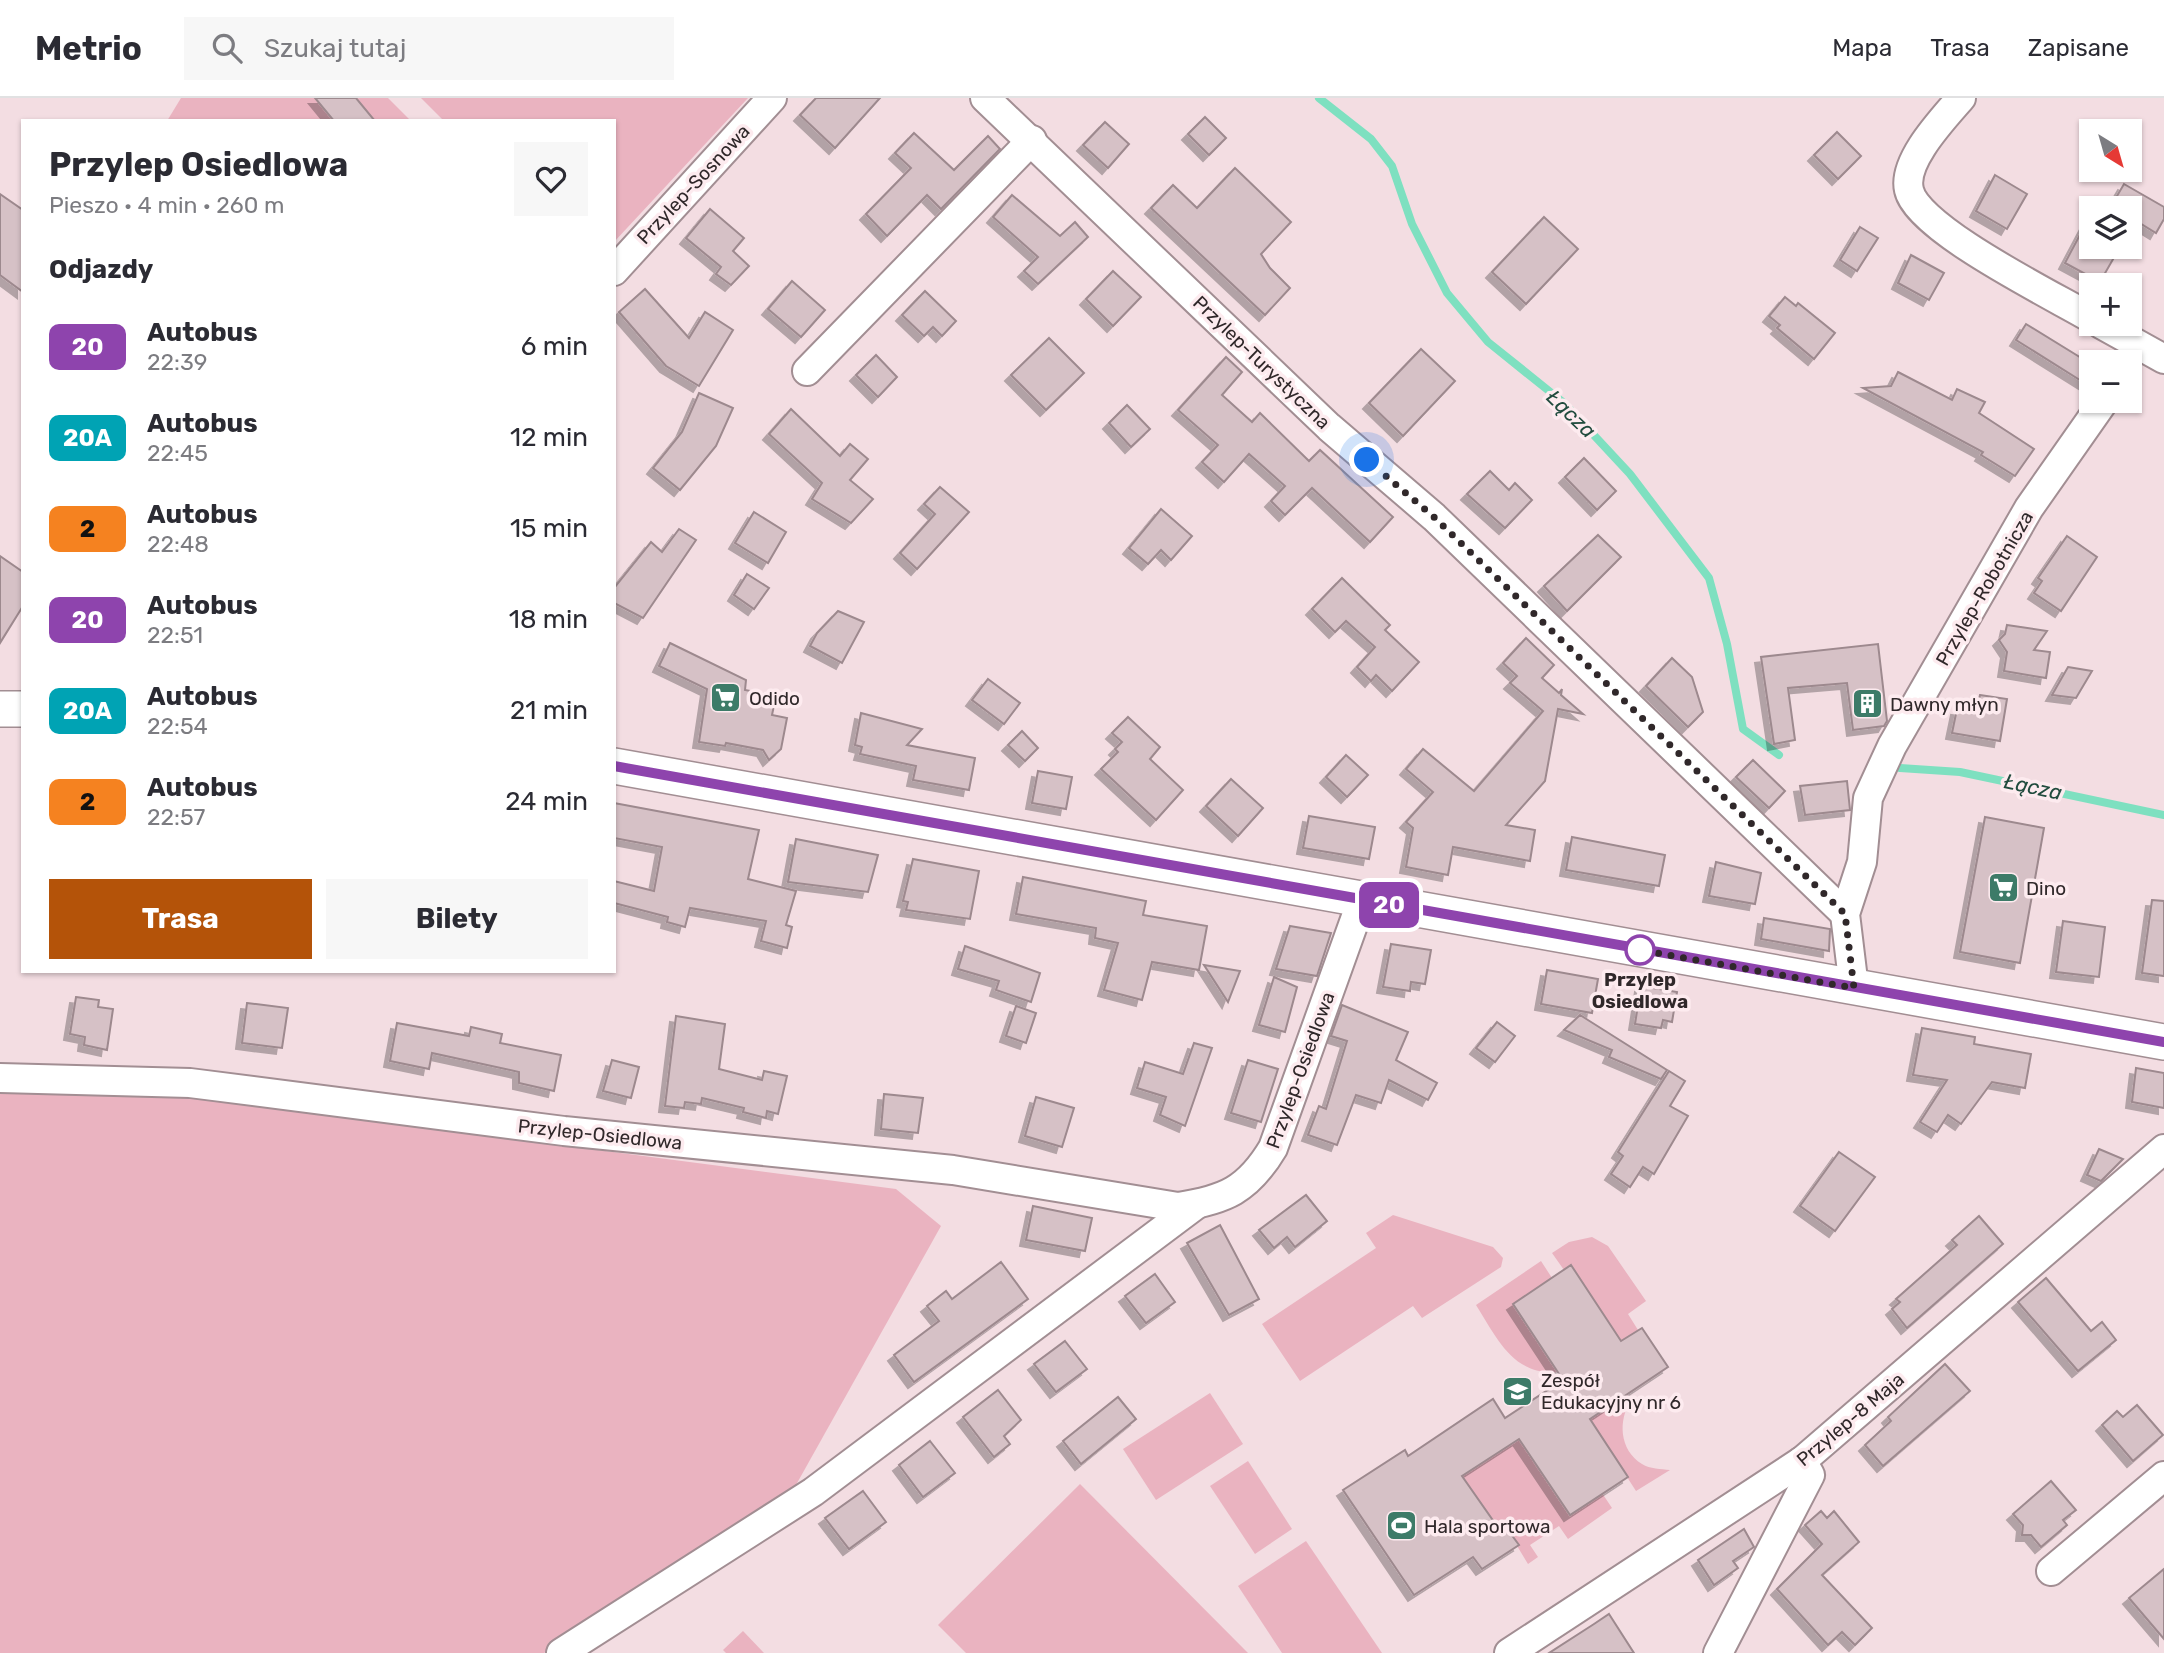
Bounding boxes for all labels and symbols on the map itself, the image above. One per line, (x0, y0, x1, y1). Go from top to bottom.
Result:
north arrow (2079, 119, 2142, 182)
street label: Przylep-Sosnowa (632, 120, 755, 249)
street label: Przylep-Turystyczna (1188, 291, 1335, 434)
water label: Łącza (1542, 384, 1601, 443)
your location (1349, 442, 1384, 477)
street label: Przylep-Robotnicza (1931, 507, 2038, 670)
supermarket icon: Odido (709, 681, 743, 715)
place label: Odido (749, 687, 800, 710)
building icon: Dawny młyn (1850, 687, 1884, 721)
place label: Dawny młyn (1890, 693, 1999, 716)
water label: Łącza (2002, 768, 2064, 805)
supermarket icon: Dino (1986, 871, 2020, 905)
place label: Dino (2026, 877, 2066, 900)
line badge: 20 (1358, 882, 1420, 928)
marker: Przylep Osiedlowa (1625, 935, 1655, 965)
place label: Przylep Osiedlowa (1592, 968, 1688, 1013)
street label: Przylep-Osiedlowa (1261, 989, 1340, 1152)
street label: Przylep-Osiedlowa (517, 1114, 683, 1155)
street label: Przylep-8 Maja (1792, 1368, 1909, 1471)
place label: Zespół Edukacyjny nr 6 (1541, 1369, 1681, 1414)
school or university icon: Zespół Edukacyjny nr 6 (1501, 1374, 1535, 1408)
sports icon: Hala sportowa (1384, 1509, 1418, 1543)
place label: Hala sportowa (1424, 1515, 1550, 1538)

